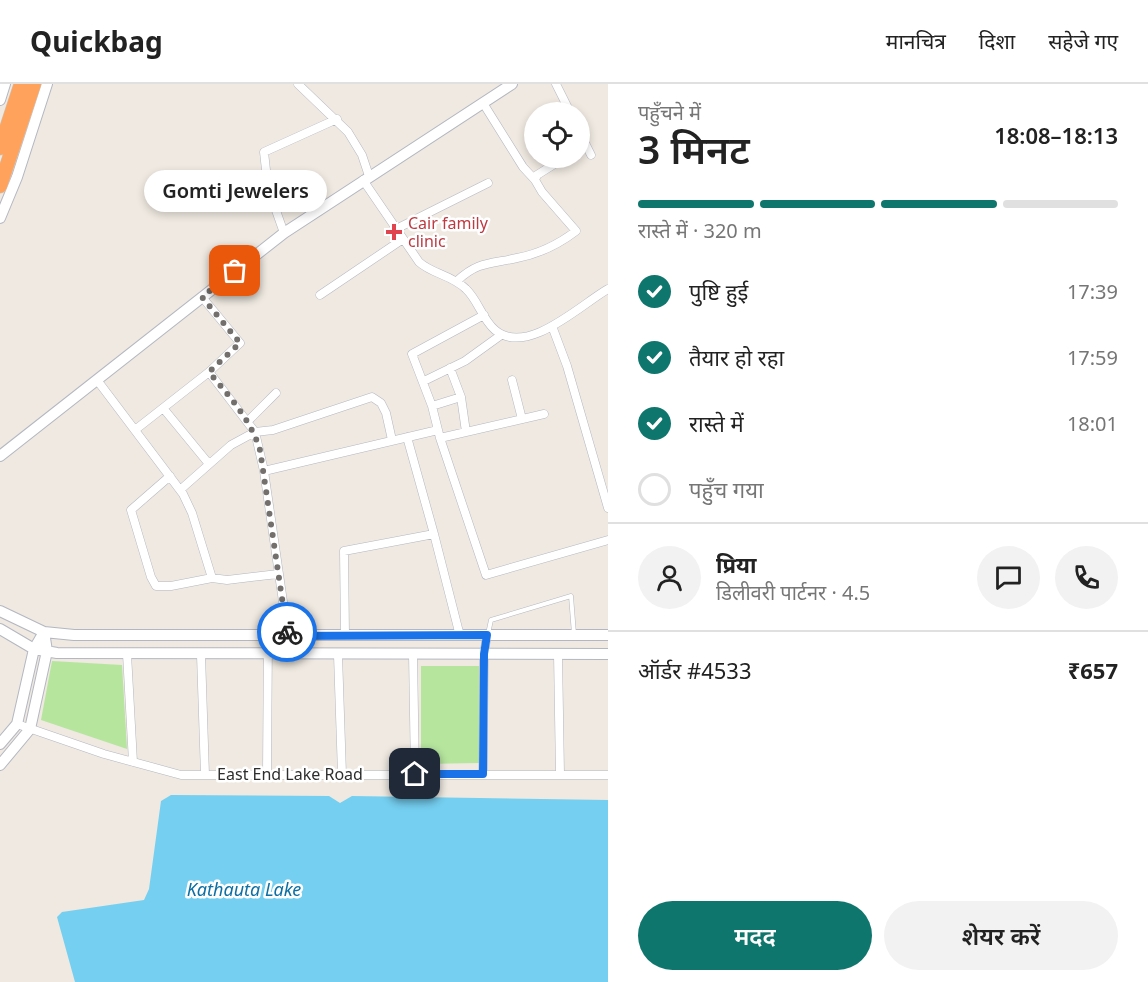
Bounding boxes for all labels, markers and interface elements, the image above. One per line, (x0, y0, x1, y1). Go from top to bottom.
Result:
text: Quickbag (30, 22, 163, 60)
text: मानचित्र (886, 27, 946, 55)
text: दिशा (979, 27, 1015, 55)
text: सहेजे गए (1048, 27, 1118, 55)
text: पहुँचने में (638, 99, 701, 126)
map controls (524, 102, 590, 168)
button: locate (524, 102, 590, 168)
text: 18:08–18:13 (994, 120, 1118, 150)
text: 3 मिनट (638, 122, 750, 175)
callout: Gomti Jewelers (144, 169, 326, 211)
text: Gomti Jewelers (162, 177, 309, 204)
place label: Cair family clinic (408, 212, 489, 252)
text: रास्ते में · 320 m (638, 217, 762, 244)
marker: Cair family clinic (385, 223, 403, 241)
pin (209, 245, 260, 296)
icon: bag (218, 254, 251, 287)
icon: check (638, 275, 671, 308)
text: पुष्टि हुई (689, 276, 748, 306)
text: 17:39 (1067, 278, 1118, 305)
icon: check (638, 341, 671, 374)
text: तैयार हो रहा (689, 342, 784, 372)
text: 17:59 (1067, 344, 1118, 371)
icon: check (638, 407, 671, 440)
text: रास्ते में (689, 408, 744, 438)
text: 18:01 (1067, 410, 1118, 437)
text: पहुँच गया (689, 474, 764, 504)
button: person (638, 546, 701, 609)
button: chat (977, 546, 1040, 609)
button: phone (1055, 546, 1118, 609)
text: प्रिया (716, 549, 756, 579)
text: डिलीवरी पार्टनर · 4.5 (716, 579, 870, 606)
courier (257, 602, 317, 662)
icon: bike (271, 616, 304, 649)
text: ऑर्डर #4533 (638, 655, 752, 685)
text: ₹657 (1068, 655, 1118, 685)
pin (389, 748, 440, 799)
icon: home (398, 757, 431, 790)
street label: East End Lake Road (217, 763, 363, 785)
water label: Kathauta Lake (187, 877, 301, 901)
button: मदद (638, 901, 872, 970)
button: शेयर करें (884, 901, 1118, 970)

